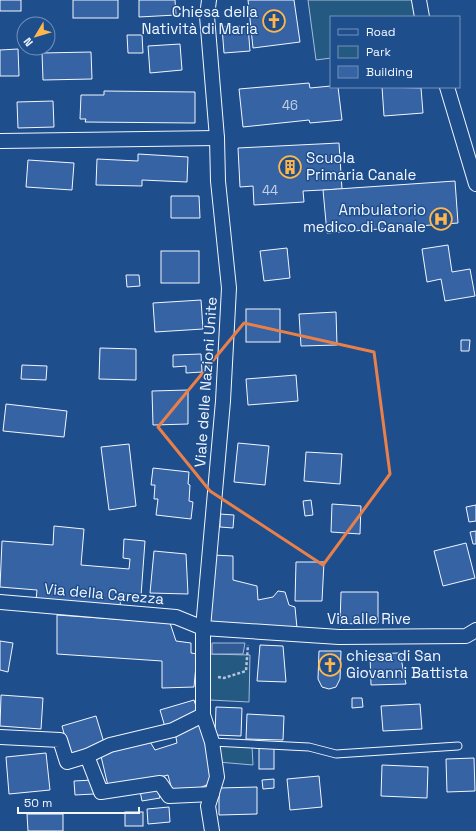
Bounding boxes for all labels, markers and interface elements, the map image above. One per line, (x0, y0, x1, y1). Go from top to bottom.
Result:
place label: Chiesa della Natività di Maria (141, 2, 258, 38)
church icon: Chiesa della Natività di Maria (261, 8, 287, 34)
north arrow (16, 16, 56, 56)
legend (330, 16, 460, 88)
text: Road (366, 24, 395, 40)
text: N (20, 35, 36, 49)
text: Park (366, 44, 391, 60)
text: Building (366, 64, 413, 80)
house number: 46 (282, 97, 298, 114)
place label: Scuola Primaria Canale (306, 148, 416, 184)
building icon: Scuola Primaria Canale (277, 154, 303, 180)
house number: 44 (262, 182, 278, 199)
place label: Ambulatorio medico di Canale (303, 200, 426, 236)
hospital icon: Ambulatorio medico di Canale (428, 206, 454, 232)
street label: Viale delle Nazioni Unite (190, 296, 221, 468)
street label: Via della Carezza (43, 579, 165, 608)
street label: Via alle Rive (327, 609, 411, 628)
place label: chiesa di San Giovanni Battista (346, 646, 468, 682)
church icon: chiesa di San Giovanni Battista (317, 652, 343, 678)
scale bar (18, 789, 139, 815)
text: 50 m (24, 795, 52, 811)

